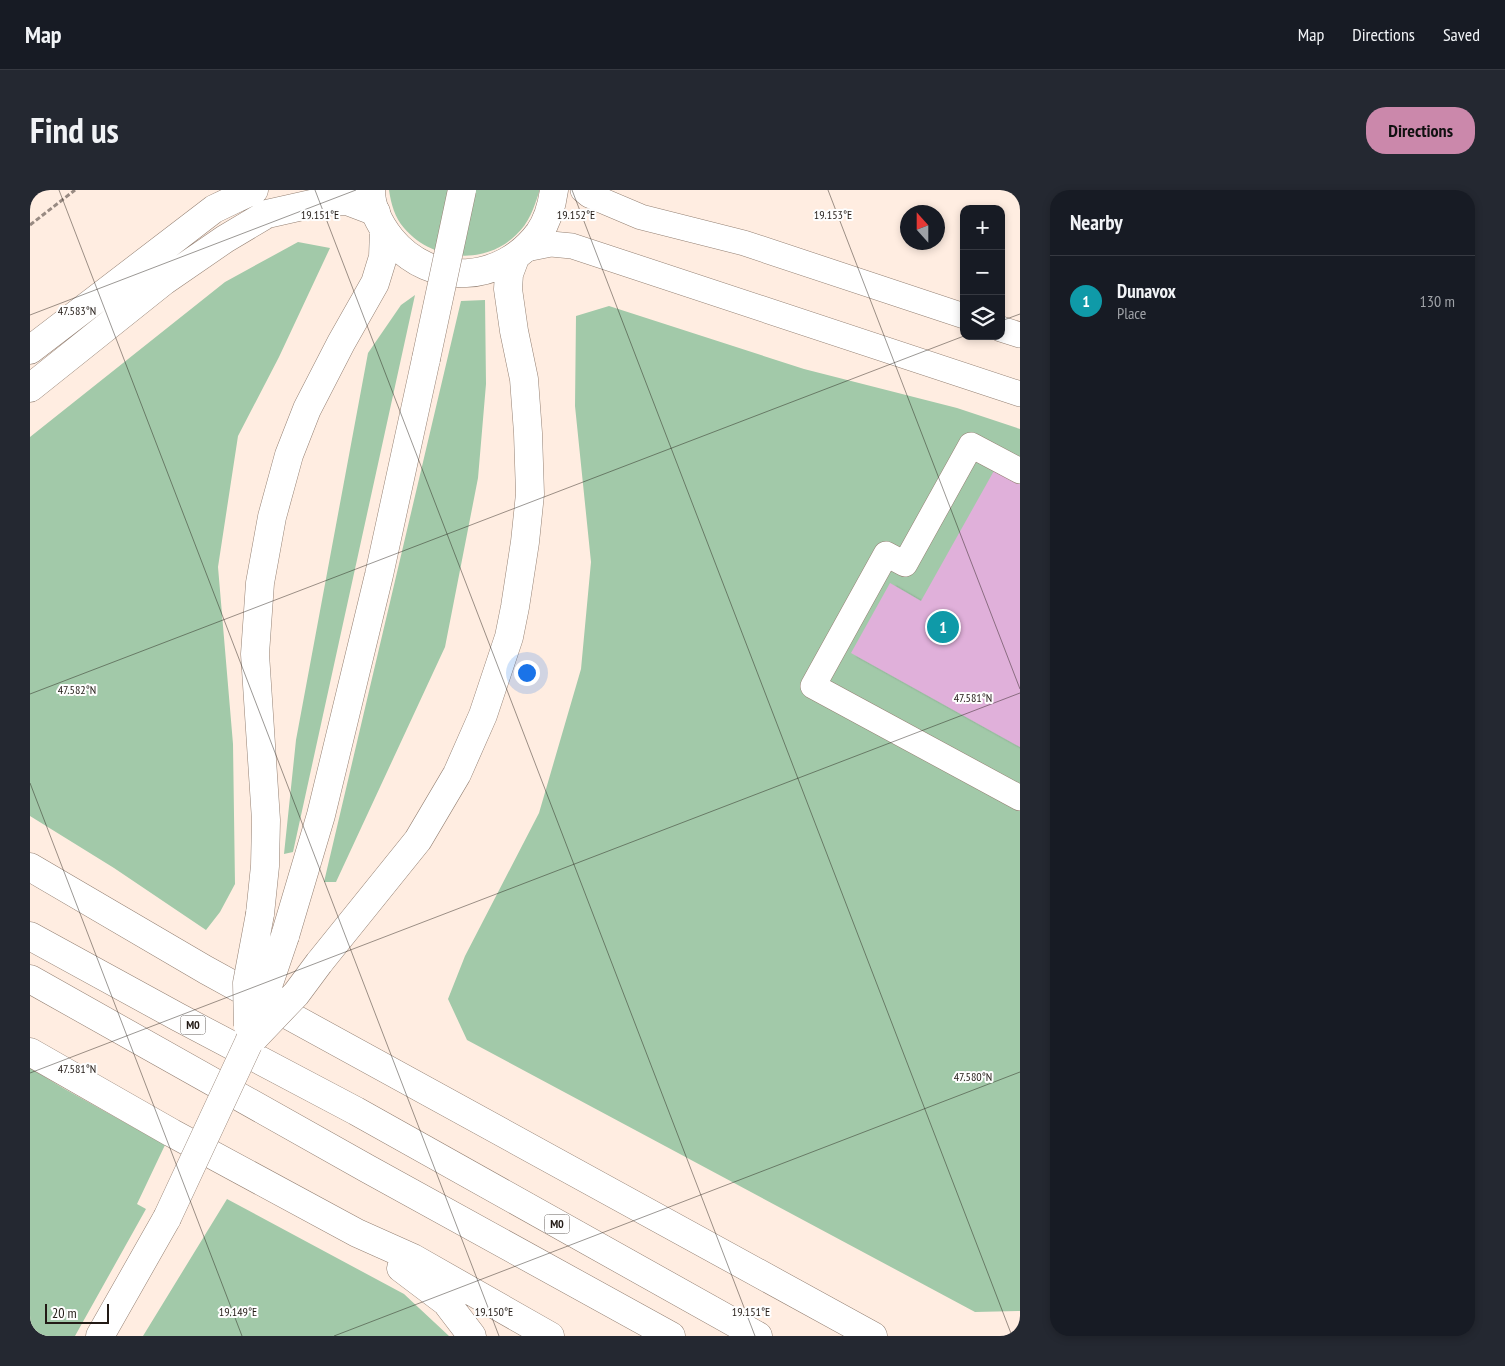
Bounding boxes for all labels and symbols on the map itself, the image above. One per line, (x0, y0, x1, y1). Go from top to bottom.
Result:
north arrow (900, 205, 945, 250)
text: 19.151°E (301, 207, 339, 222)
text: 19.152°E (557, 207, 595, 222)
text: 19.153°E (814, 207, 852, 222)
text: 47.583°N (58, 303, 96, 318)
pin: 1 (927, 608, 959, 646)
your location (514, 660, 540, 686)
text: 47.582°N (58, 682, 96, 697)
text: 47.581°N (954, 690, 992, 705)
road number: M0 (180, 1016, 206, 1034)
text: 47.581°N (58, 1061, 96, 1076)
text: 47.580°N (954, 1069, 992, 1084)
road number: M0 (544, 1214, 570, 1234)
scale bar (45, 1301, 109, 1324)
text: 19.149°E (219, 1304, 257, 1319)
text: 19.150°E (475, 1304, 513, 1319)
text: 19.151°E (732, 1304, 770, 1319)

